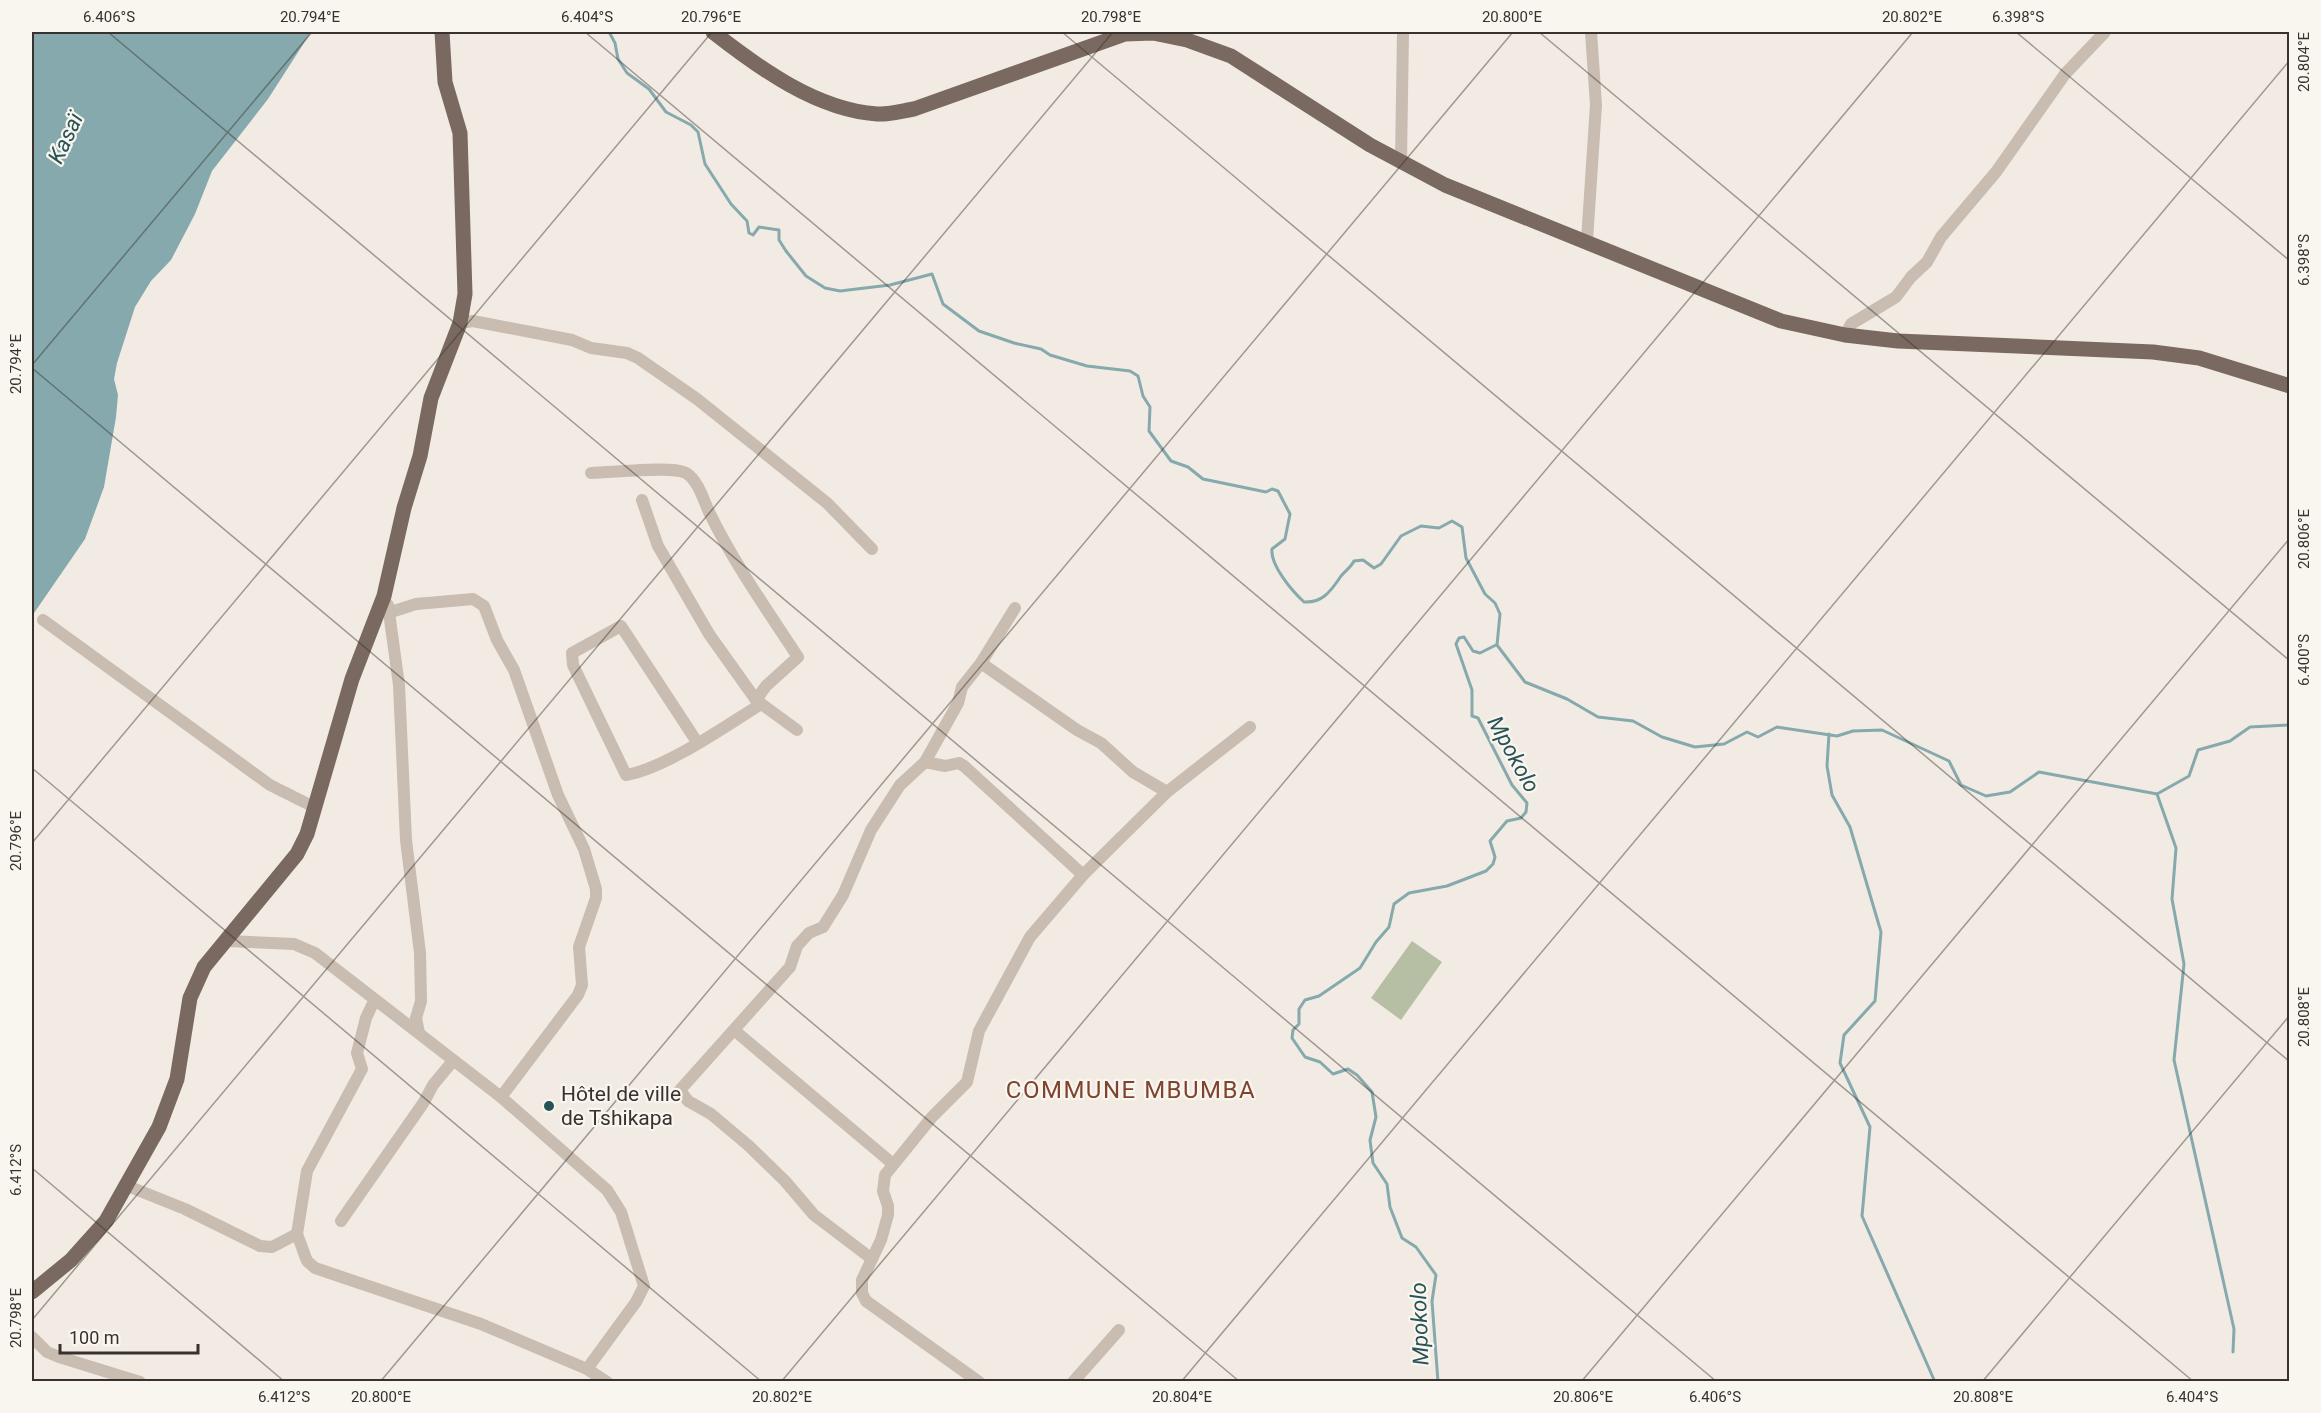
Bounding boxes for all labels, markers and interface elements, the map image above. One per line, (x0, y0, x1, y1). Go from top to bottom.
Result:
text: 6.406°S (83, 8, 135, 26)
text: 20.794°E (280, 8, 341, 26)
text: 6.404°S (561, 8, 613, 26)
text: 20.796°E (681, 8, 742, 26)
text: 20.798°E (1081, 8, 1142, 26)
text: 20.800°E (1482, 8, 1543, 26)
text: 20.802°E (1882, 8, 1943, 26)
text: 6.398°S (1992, 8, 2044, 26)
text: 20.804°E (2295, 31, 2313, 92)
water label: Kasaï (43, 106, 89, 167)
text: 6.398°S (2295, 234, 2313, 286)
text: 20.794°E (7, 333, 25, 394)
text: 20.806°E (2295, 508, 2313, 569)
text: 6.400°S (2295, 634, 2313, 686)
water label: Mpokolo (1482, 712, 1545, 797)
text: 20.796°E (7, 810, 25, 871)
text: 20.808°E (2295, 986, 2313, 1047)
district label: COMMUNE MBUMBA (1006, 1076, 1256, 1104)
place label: Hôtel de ville de Tshikapa (561, 1082, 681, 1130)
marker: Hôtel de ville de Tshikapa (542, 1099, 556, 1113)
text: 6.412°S (7, 1144, 25, 1196)
water label: Mpokolo (1406, 1282, 1433, 1366)
text: 20.798°E (7, 1287, 25, 1348)
scale bar (60, 1317, 198, 1355)
text: 100 m (69, 1327, 120, 1348)
text: 6.412°S (258, 1388, 310, 1406)
text: 20.800°E (351, 1388, 412, 1406)
text: 20.802°E (752, 1388, 813, 1406)
text: 20.804°E (1152, 1388, 1213, 1406)
text: 20.806°E (1553, 1388, 1614, 1406)
text: 6.406°S (1689, 1388, 1741, 1406)
text: 20.808°E (1953, 1388, 2014, 1406)
text: 6.404°S (2166, 1388, 2218, 1406)

